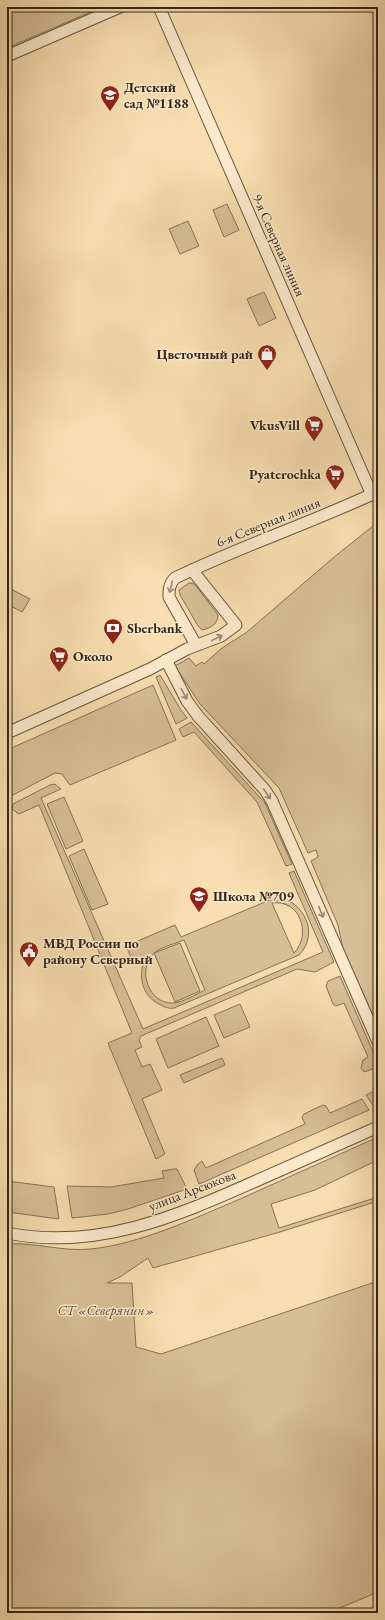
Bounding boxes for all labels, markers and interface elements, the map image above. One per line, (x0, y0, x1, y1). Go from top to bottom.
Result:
place label: Детский сад №1188 (124, 78, 189, 112)
school or university icon: Детский сад №1188 (99, 84, 121, 112)
street label: 9-я Северная линия (248, 191, 310, 299)
shop icon: Цветочный рай (256, 343, 278, 371)
place label: Цветочный рай (157, 345, 253, 363)
supermarket icon: VkusVill (303, 414, 325, 442)
place label: VkusVill (250, 416, 300, 434)
supermarket icon: Pyaterochka (324, 463, 346, 491)
place label: Pyaterochka (249, 465, 322, 483)
street label: 6-я Северная линия (213, 493, 323, 551)
one-way arrow (166, 581, 174, 594)
bank icon: Sberbank (102, 617, 124, 645)
place label: Sberbank (127, 619, 183, 637)
one-way arrow (211, 634, 223, 641)
supermarket icon: Около (48, 645, 70, 673)
place label: Около (73, 647, 113, 665)
one-way arrow (181, 688, 188, 700)
one-way arrow (263, 788, 271, 799)
school or university icon: Школа №709 (188, 885, 210, 913)
place label: Школа №709 (213, 887, 294, 905)
one-way arrow (318, 905, 325, 917)
place label: МВД России по району Северный (43, 934, 153, 968)
public building icon: МВД России по району Северный (18, 940, 40, 968)
street label: улица Арсюкова (146, 1165, 239, 1215)
park label: СТ «Северянин» (57, 1301, 155, 1319)

